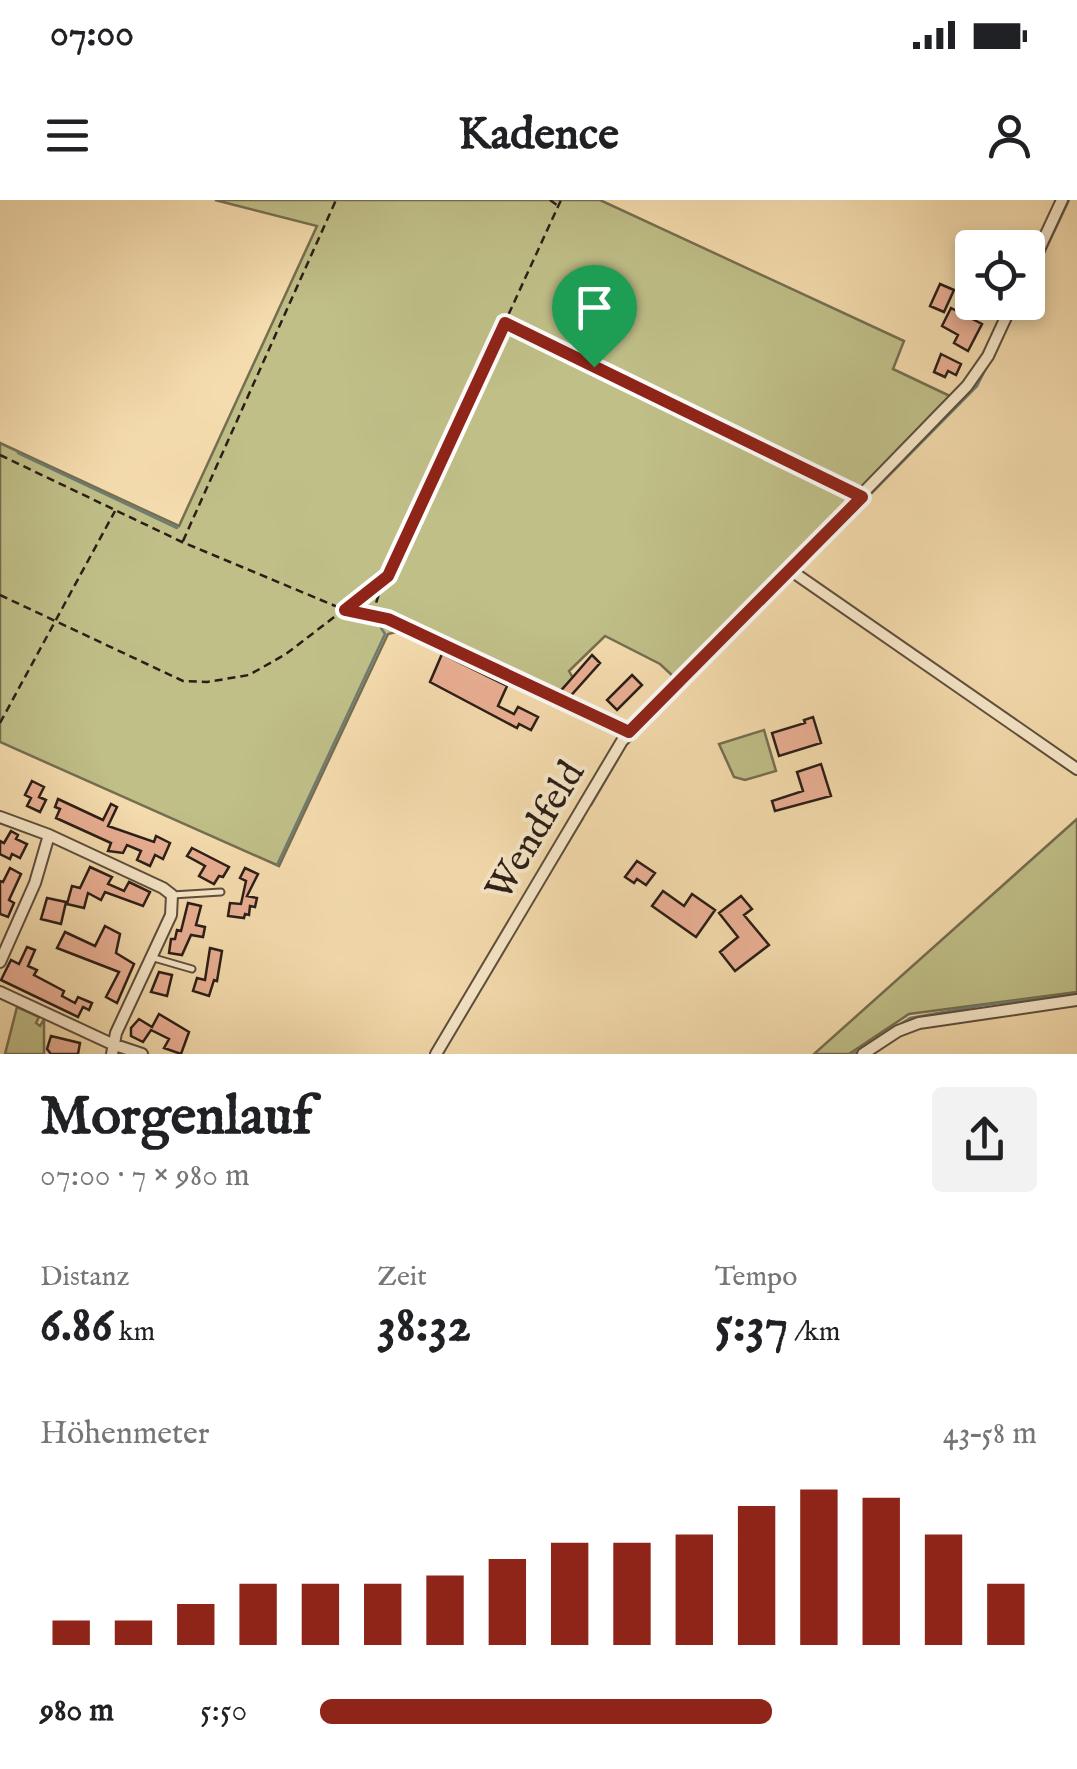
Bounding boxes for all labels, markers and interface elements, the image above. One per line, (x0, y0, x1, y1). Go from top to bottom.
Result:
text: 07:00 (50, 11, 134, 59)
text: Kadence (458, 107, 619, 164)
icon: menu (40, 108, 95, 163)
icon: person (982, 108, 1037, 163)
map controls (955, 230, 1045, 320)
button: locate (955, 230, 1045, 320)
pin (552, 265, 637, 368)
icon: arrive (567, 280, 622, 335)
street label: Wendfeld (476, 753, 597, 910)
text: Morgenlauf (40, 1083, 313, 1153)
button: share (932, 1087, 1037, 1192)
text: 07:00 · 7 × 980 m (40, 1156, 250, 1197)
text: Distanz (40, 1260, 129, 1295)
text: Zeit (377, 1260, 427, 1295)
text: Tempo (715, 1260, 797, 1295)
text: 6.86 (40, 1295, 113, 1358)
text: 38:32 (377, 1295, 471, 1358)
text: 5:37 (715, 1295, 788, 1358)
text: km (113, 1315, 155, 1350)
text: /km (788, 1315, 840, 1350)
text: Höhenmeter (40, 1414, 209, 1455)
text: 43–58 m (943, 1414, 1037, 1455)
text: 980 m (40, 1691, 114, 1732)
text: 5:50 (200, 1691, 247, 1732)

